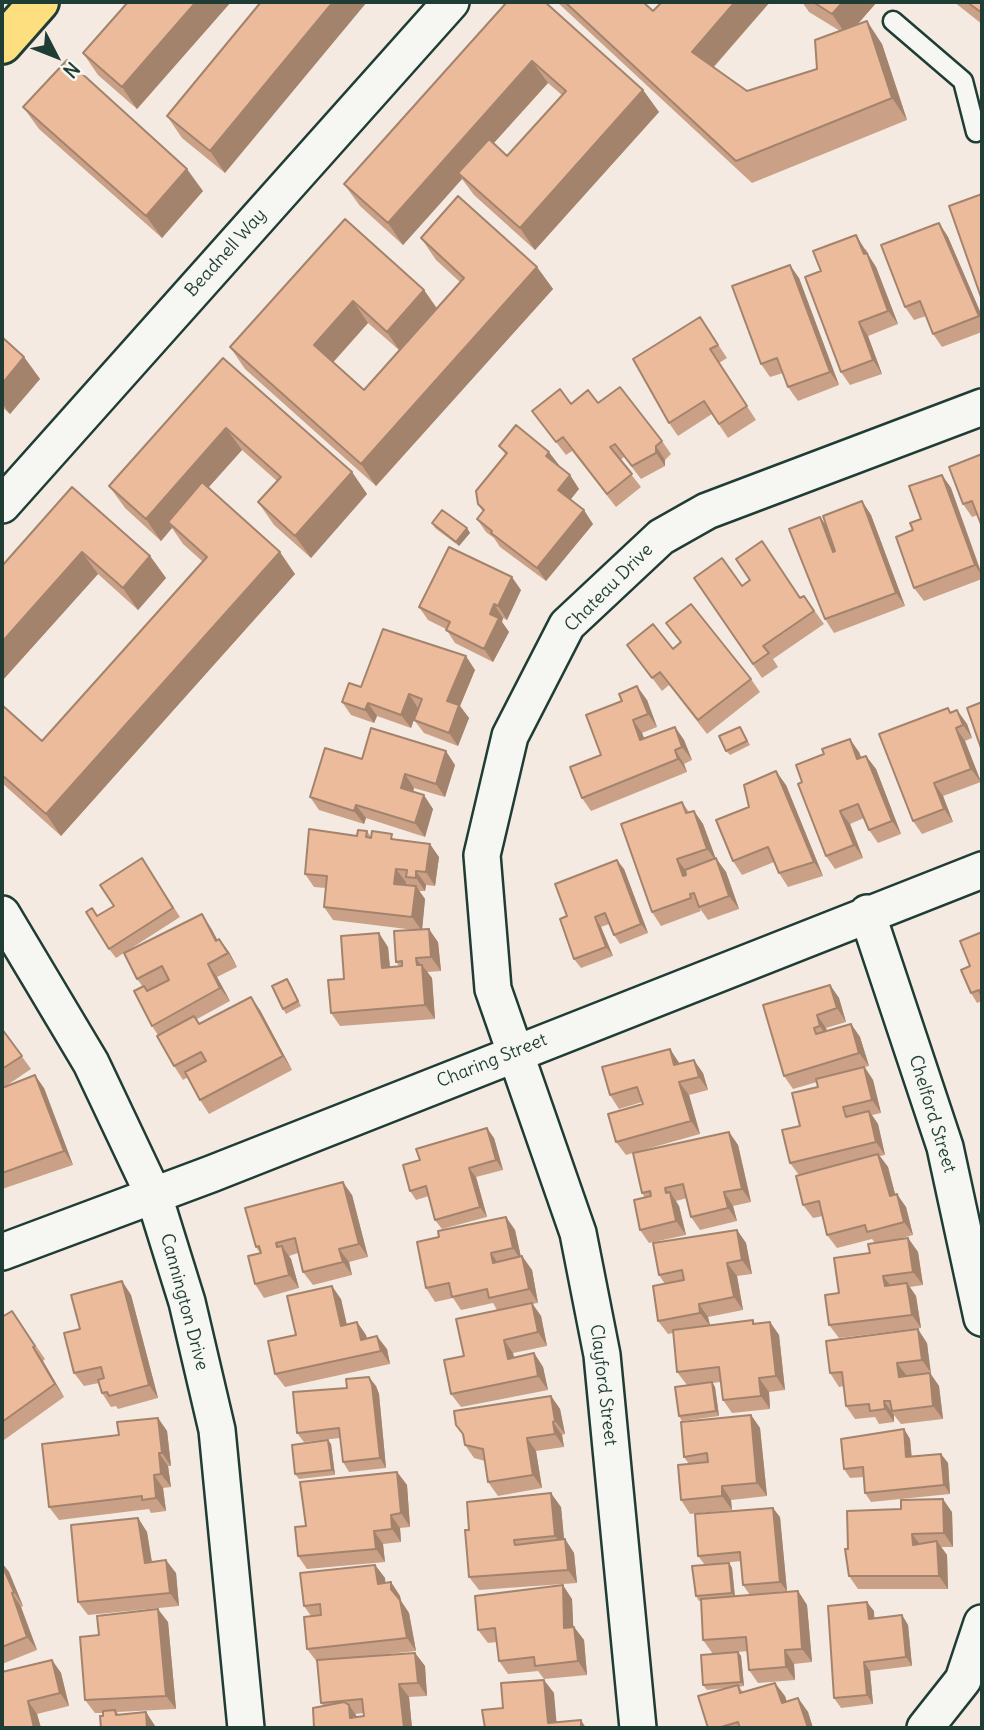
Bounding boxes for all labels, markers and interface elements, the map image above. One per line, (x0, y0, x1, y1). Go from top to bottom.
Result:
north arrow (21, 21, 91, 91)
text: N (58, 57, 85, 83)
street label: Beadnell Way (181, 205, 271, 301)
street label: Chateau Drive (560, 539, 658, 637)
street label: Charing Street (434, 1029, 550, 1093)
street label: Chelford Street (904, 1053, 960, 1175)
street label: Cannington Drive (155, 1231, 213, 1373)
street label: Clayford Street (585, 1323, 621, 1447)

